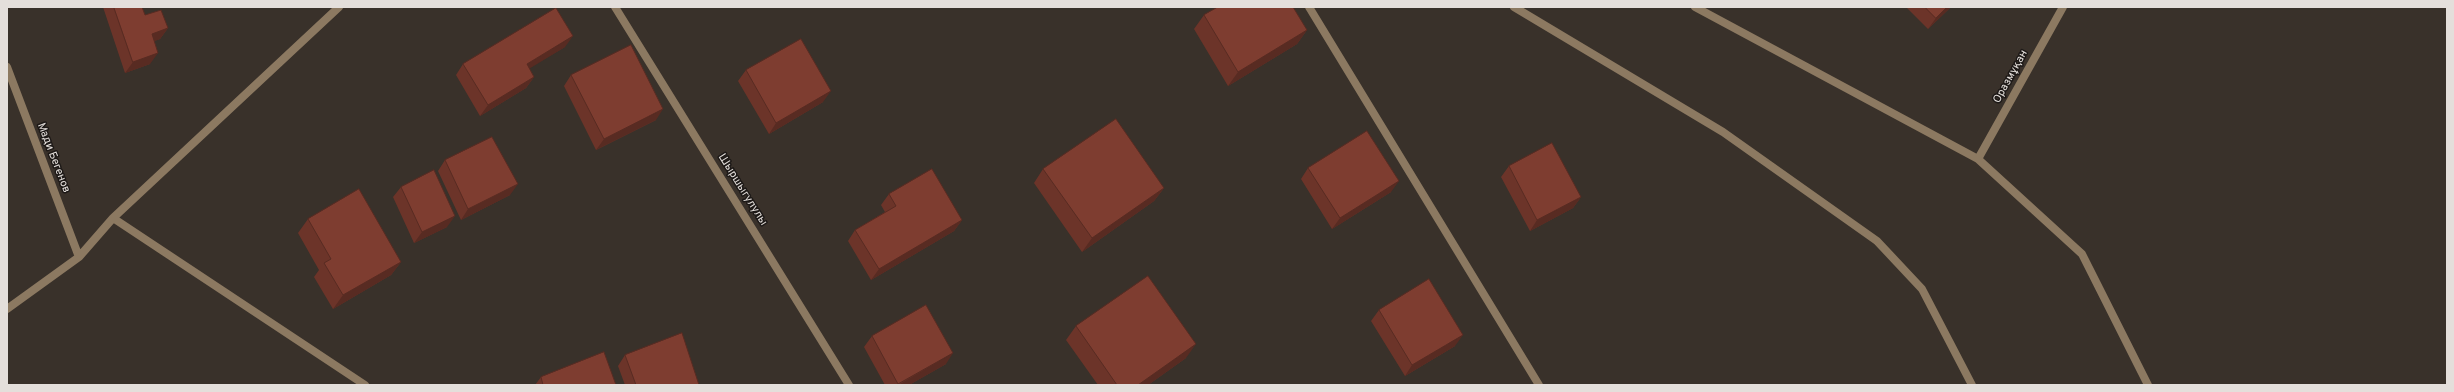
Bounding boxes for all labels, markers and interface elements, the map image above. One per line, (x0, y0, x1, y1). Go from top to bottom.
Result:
street label: Оразмұқан (1991, 48, 2031, 106)
street label: Мади Бегенов (34, 121, 72, 195)
street label: Шыршыгулулы (715, 152, 769, 228)

